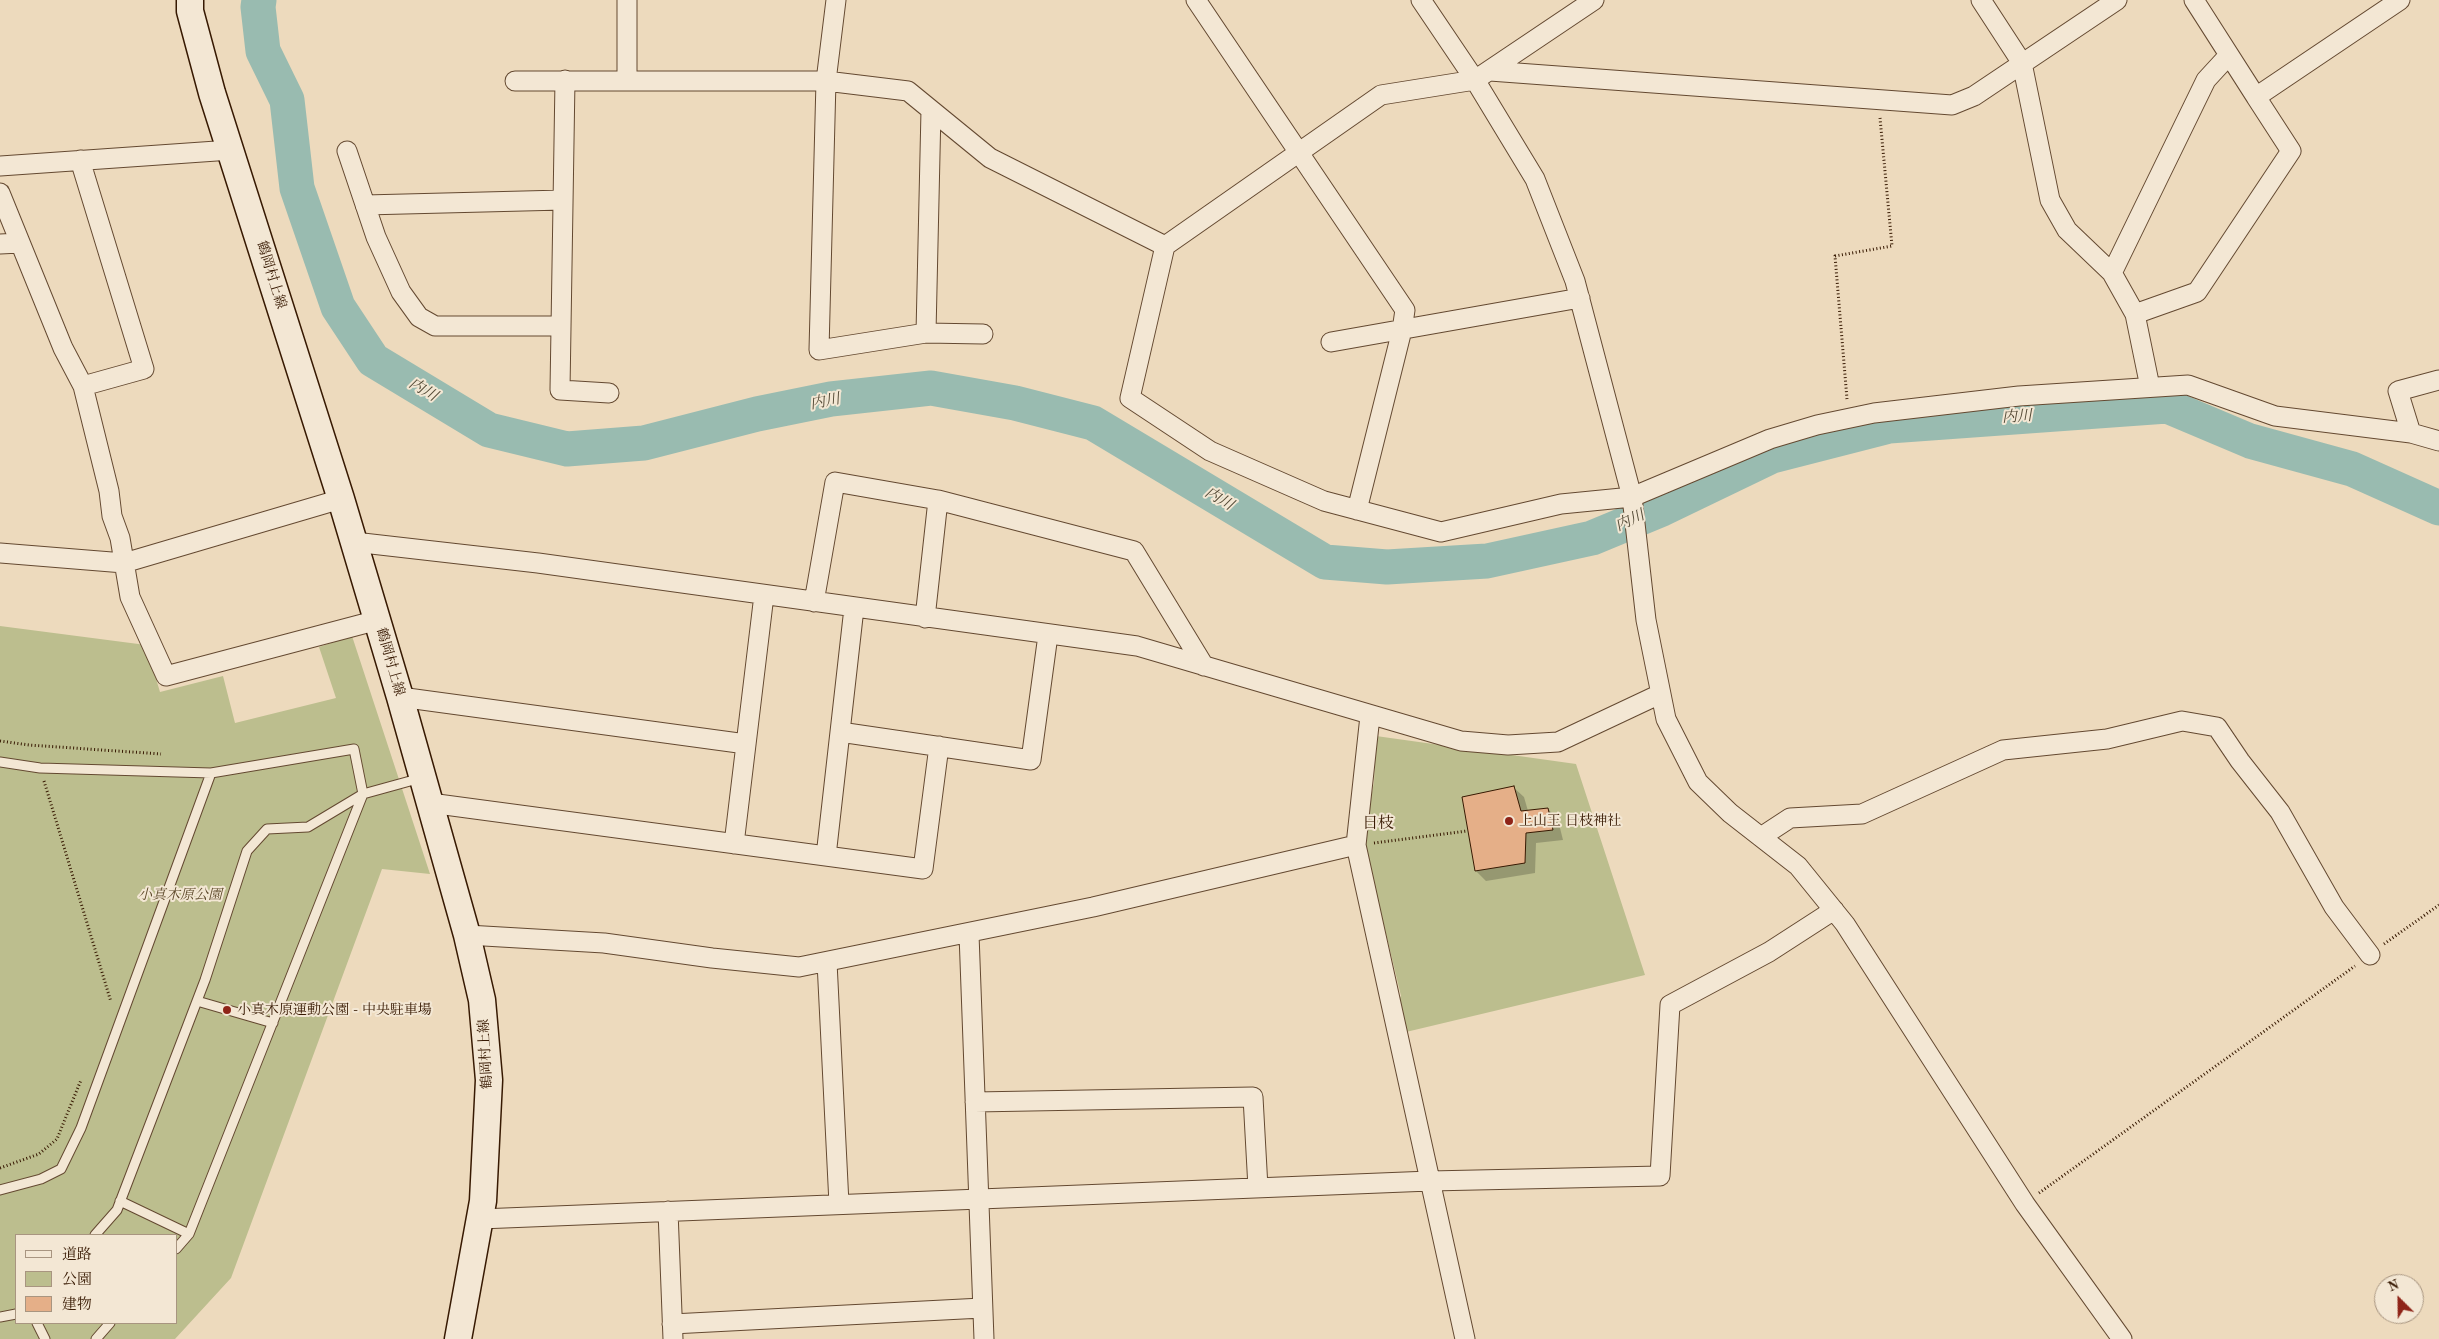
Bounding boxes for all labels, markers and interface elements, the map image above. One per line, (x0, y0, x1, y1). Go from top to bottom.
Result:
street label: 鶴岡村上線 (253, 239, 289, 311)
water label: 内川 (406, 375, 440, 405)
water label: 内川 (809, 390, 841, 414)
water label: 内川 (2001, 407, 2033, 427)
water label: 内川 (1202, 484, 1236, 514)
water label: 内川 (1613, 507, 1647, 535)
street label: 鶴岡村上線 (372, 626, 408, 698)
place label: 上山王 日枝神社 (1519, 813, 1621, 829)
district label: 日枝 (1362, 814, 1394, 834)
marker: 上山王 日枝神社 (1503, 815, 1515, 827)
park label: 小真木原公園 (138, 887, 222, 903)
place label: 小真木原運動公園 - 中央駐車場 (237, 1002, 432, 1018)
marker: 小真木原運動公園 - 中央駐車場 (221, 1004, 233, 1016)
street label: 鶴岡村上線 (476, 1019, 496, 1089)
legend (15, 1234, 178, 1324)
text: 道路 (62, 1248, 92, 1263)
text: 公園 (62, 1273, 92, 1288)
north arrow (2374, 1274, 2424, 1324)
text: N (2386, 1278, 2401, 1295)
text: 建物 (62, 1298, 92, 1313)

